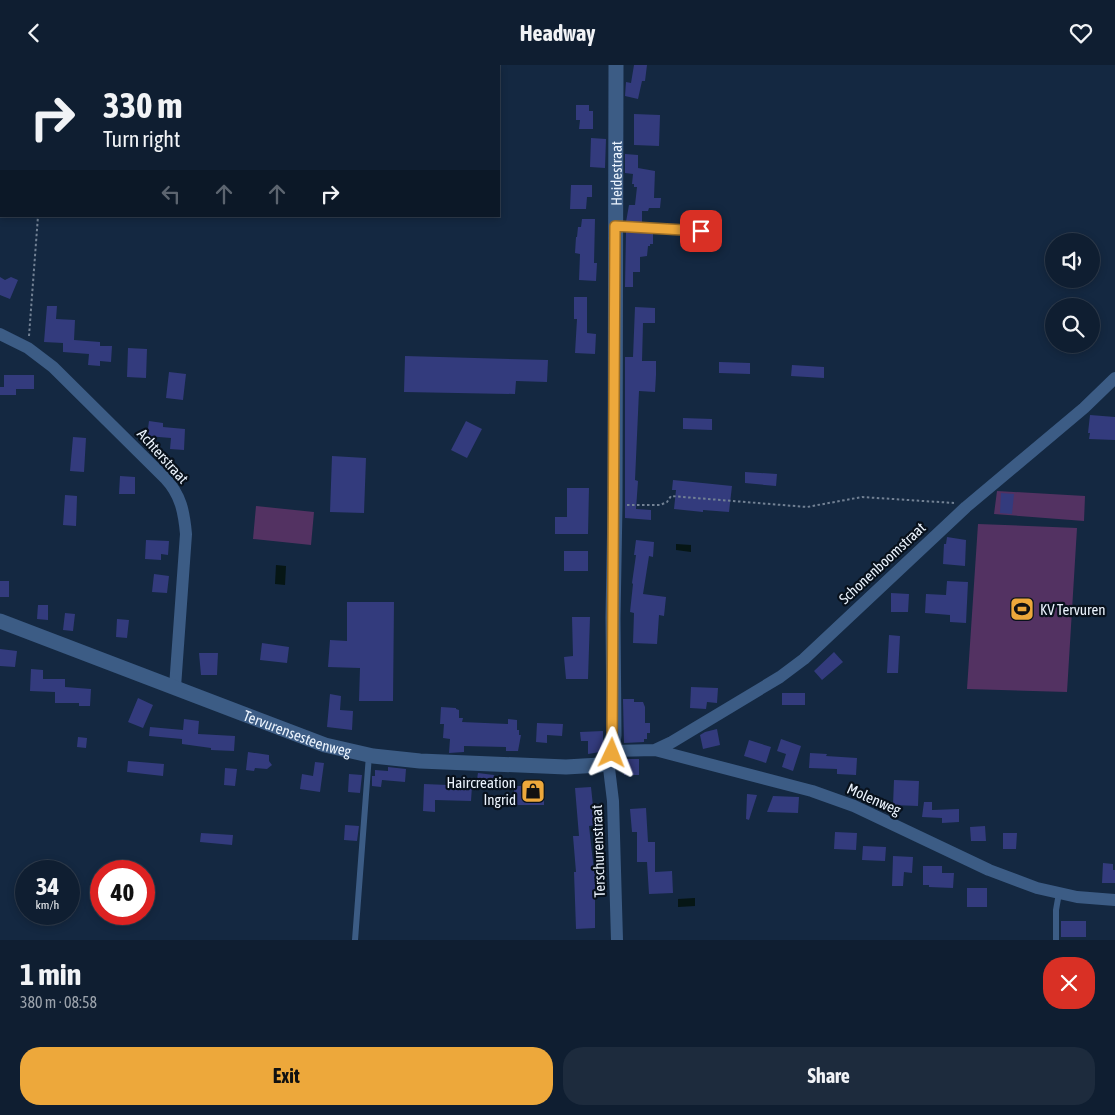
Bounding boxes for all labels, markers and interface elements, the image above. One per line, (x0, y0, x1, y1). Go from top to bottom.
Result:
icon: back (20, 19, 48, 47)
icon: heart (1067, 19, 1095, 47)
text: Headway (520, 20, 595, 46)
icon: right (20, 85, 85, 150)
text: 330 m (103, 85, 182, 125)
text: Turn right (103, 126, 180, 152)
street label: Heidestraat (607, 141, 624, 206)
icon: left (157, 180, 185, 208)
icon: ahead (210, 180, 238, 208)
icon: ahead (263, 180, 291, 208)
icon: right (316, 180, 344, 208)
pin (680, 210, 722, 252)
icon: arrive (687, 217, 715, 245)
map controls (1045, 233, 1100, 353)
button: sound (1045, 233, 1100, 288)
button: search (1045, 298, 1100, 353)
street label: Achterstraat (134, 425, 192, 487)
street label: Schonenboomstraat (835, 519, 929, 607)
sports icon: KV Tervuren (1009, 596, 1035, 622)
place label: KV Tervuren (1040, 601, 1106, 618)
street label: Tervurensesteenweg (241, 706, 354, 759)
position arrow (585, 726, 637, 778)
place label: Haircreation Ingrid (447, 774, 516, 808)
shop icon: Haircreation Ingrid (520, 778, 546, 804)
street label: Molenweg (844, 780, 904, 819)
street label: Terschurenstraat (588, 804, 608, 898)
speed limit sign: 40 (90, 860, 155, 925)
text: 34 (36, 872, 59, 900)
text: km/h (36, 898, 59, 912)
text: 1 min (20, 957, 81, 991)
button: close (1043, 957, 1095, 1009)
text: 380 m · 08:58 (20, 993, 97, 1011)
button: Exit (20, 1047, 553, 1105)
button: Share (563, 1047, 1095, 1105)

